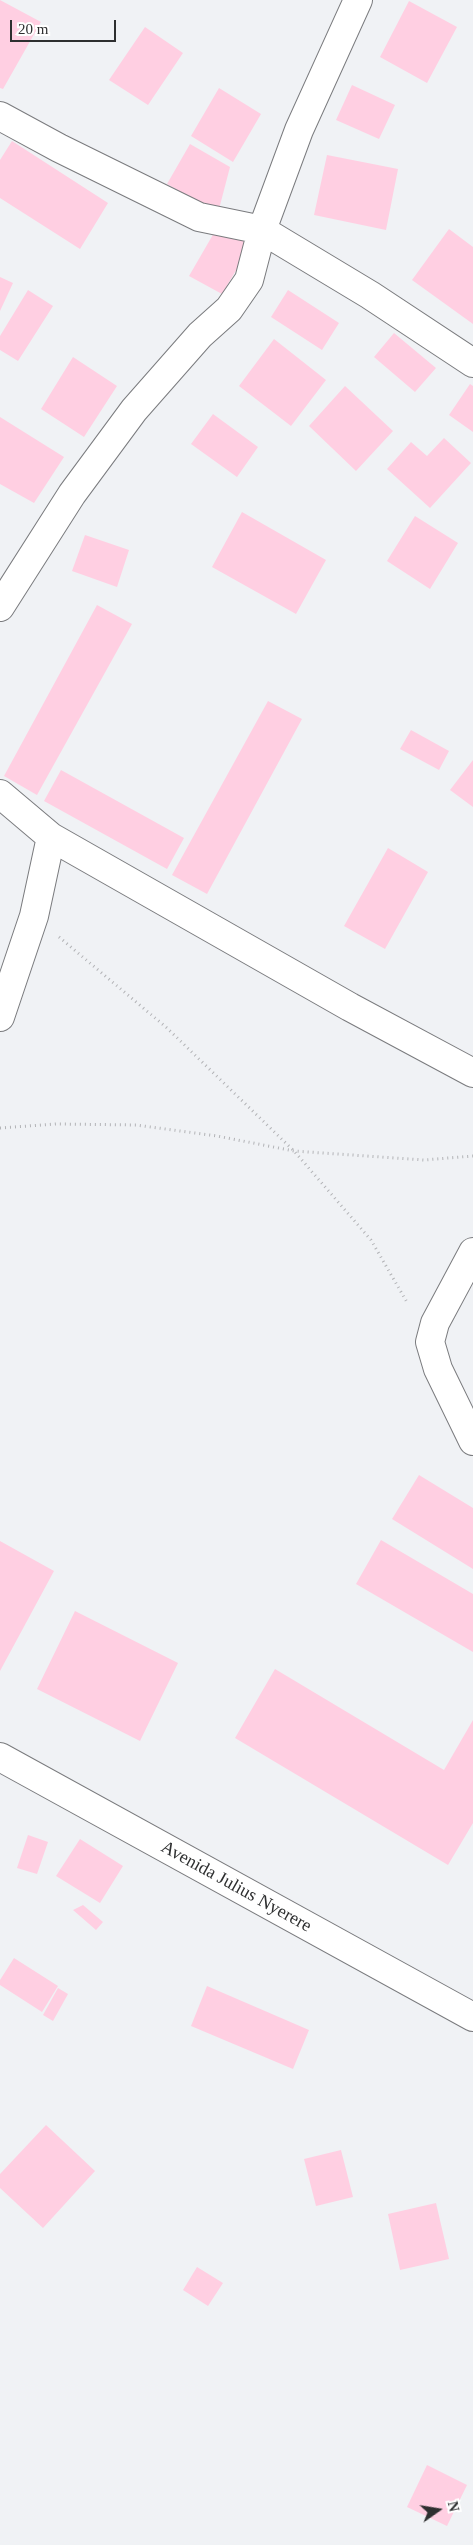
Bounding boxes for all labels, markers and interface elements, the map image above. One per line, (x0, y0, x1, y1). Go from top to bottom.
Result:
scale bar (12, 10, 119, 42)
text: 20 m (18, 21, 48, 37)
street label: Avenida Julius Nyerere (157, 1837, 315, 1937)
north arrow (413, 2485, 463, 2535)
text: N (445, 2500, 462, 2513)

